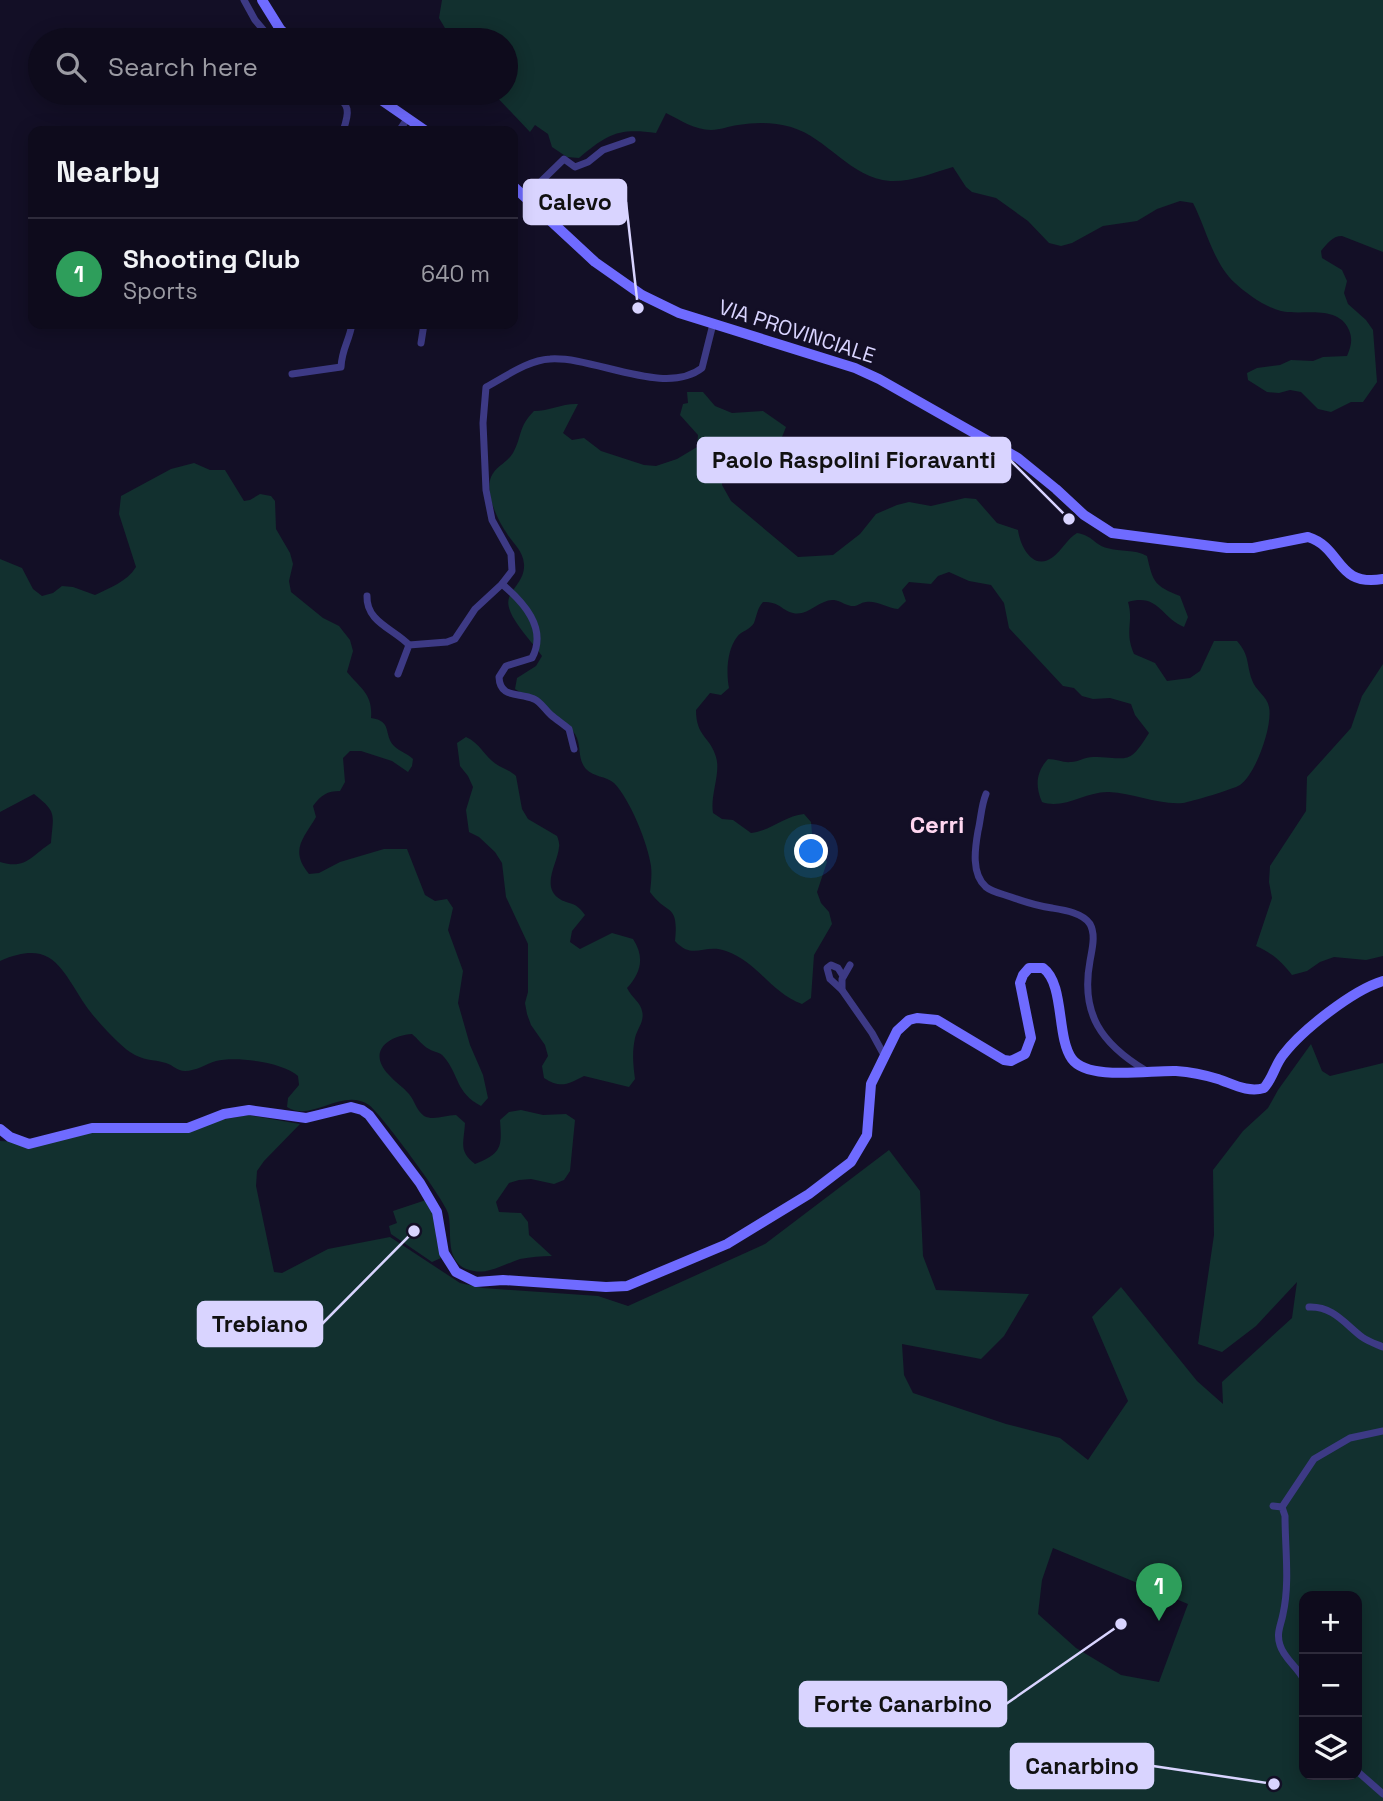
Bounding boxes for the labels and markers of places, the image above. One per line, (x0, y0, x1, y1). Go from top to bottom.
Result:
callout: Calevo (524, 180, 626, 224)
callout: Paolo Raspolini Fioravanti (698, 438, 1010, 482)
callout: Trebiano (198, 1302, 322, 1346)
pin: 1 (1136, 1563, 1182, 1621)
callout: Forte Canarbino (800, 1682, 1006, 1726)
callout: Canarbino (1011, 1744, 1153, 1788)

